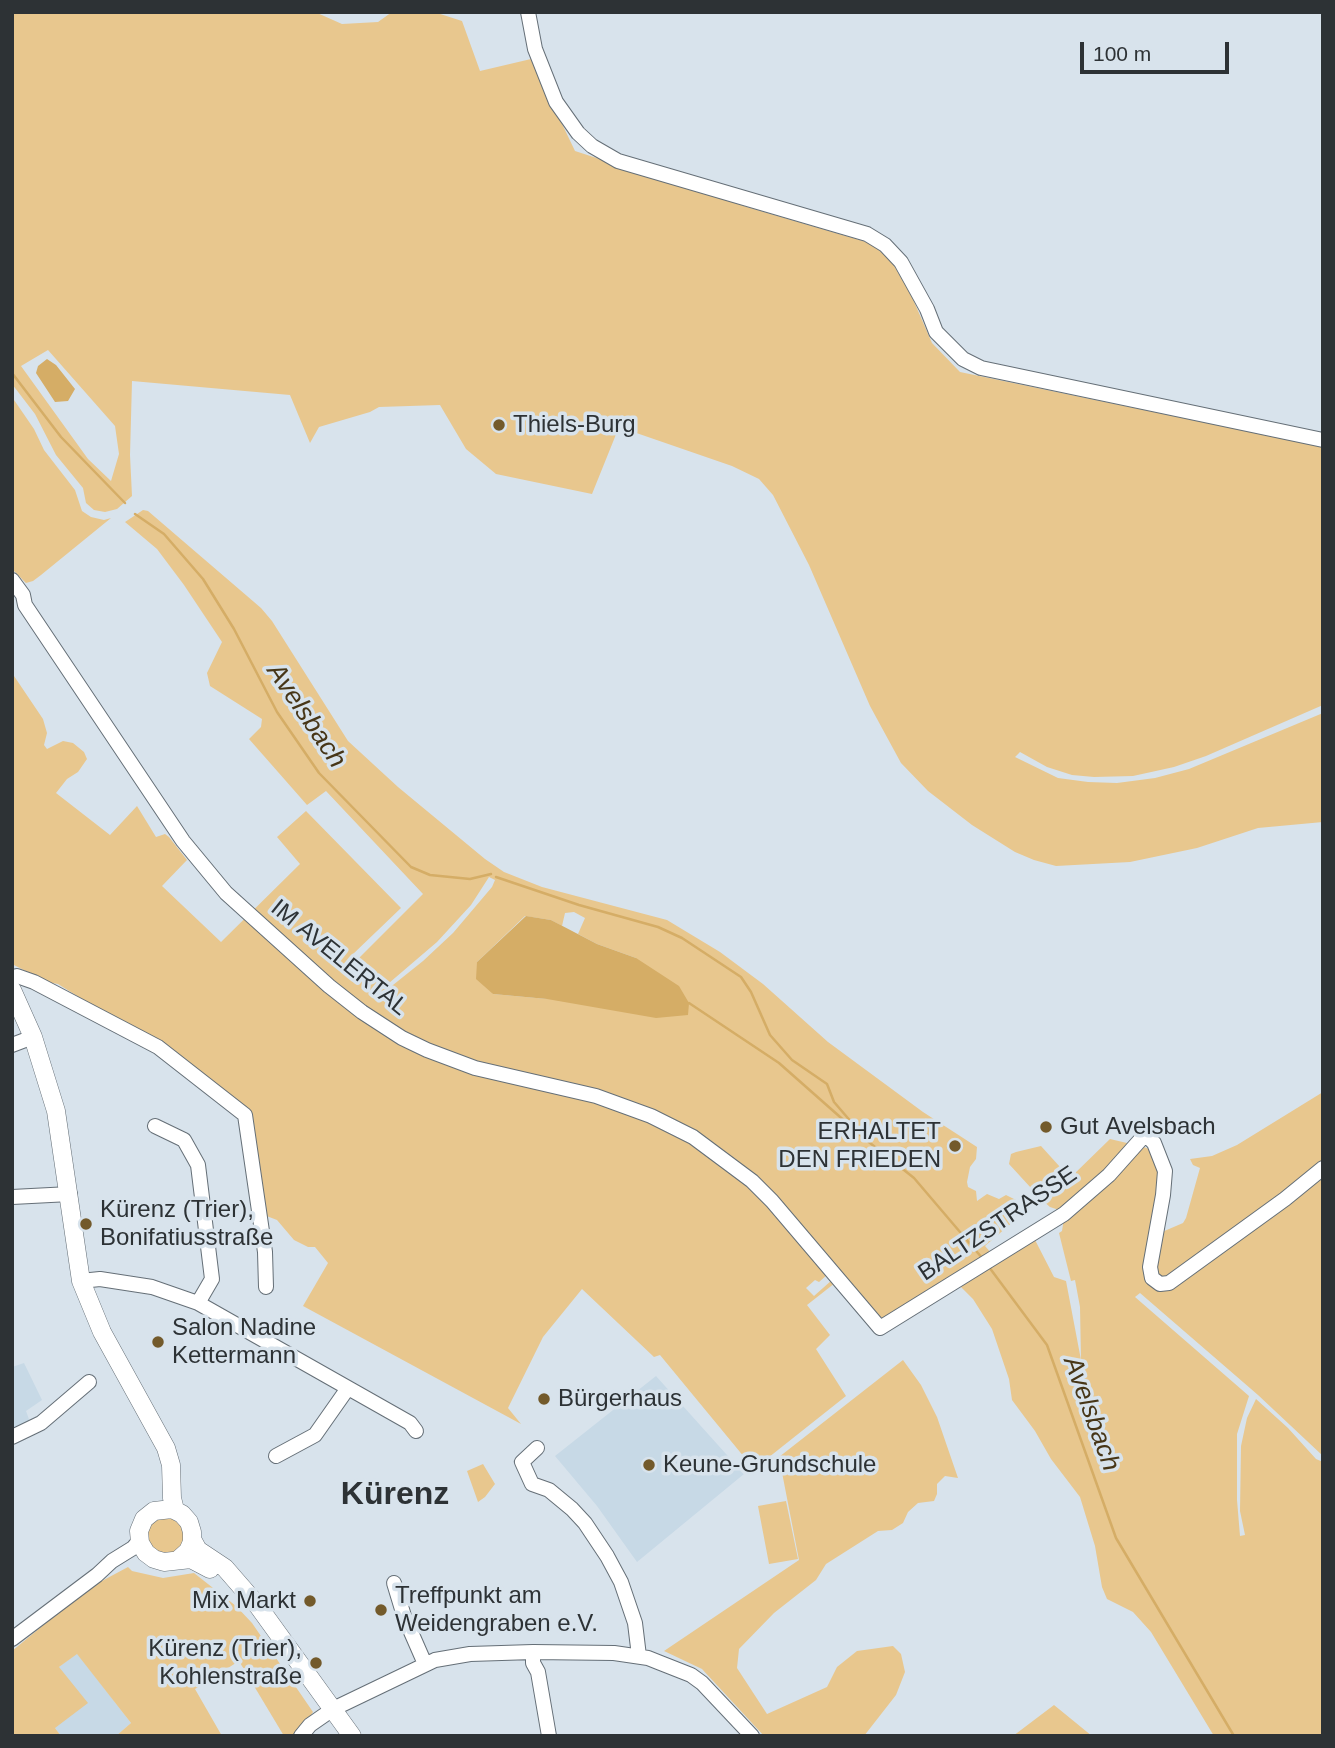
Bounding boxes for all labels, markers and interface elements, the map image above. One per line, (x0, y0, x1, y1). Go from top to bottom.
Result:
scale bar (1083, 28, 1232, 72)
text: 100 m (1093, 42, 1151, 65)
place label: Thiels-Burg (513, 411, 636, 439)
marker: Thiels-Burg (491, 417, 507, 433)
water label: Avelsbach (260, 658, 352, 774)
street label: IM AVELERTAL (265, 894, 413, 1022)
place label: Gut Avelsbach (1060, 1113, 1216, 1141)
place label: ERHALTET DEN FRIEDEN (778, 1118, 941, 1174)
marker: Gut Avelsbach (1038, 1119, 1054, 1135)
marker: ERHALTET DEN FRIEDEN (947, 1138, 963, 1154)
street label: BALTZSTRASSE (913, 1160, 1083, 1288)
place label: Kürenz (Trier), Bonifatiusstraße (100, 1196, 273, 1252)
marker: Kürenz (Trier), Bonifatiusstraße (78, 1216, 94, 1232)
place label: Salon Nadine Kettermann (172, 1314, 316, 1370)
marker: Salon Nadine Kettermann (150, 1334, 166, 1350)
water label: Avelsbach (1056, 1353, 1126, 1475)
place label: Bürgerhaus (558, 1385, 682, 1413)
marker: Bürgerhaus (536, 1391, 552, 1407)
place label: Keune-Grundschule (663, 1451, 876, 1479)
marker: Keune-Grundschule (641, 1457, 657, 1473)
district label: Kürenz (341, 1476, 449, 1514)
place label: Treffpunkt am Weidengraben e.V. (395, 1582, 598, 1638)
place label: Mix Markt (192, 1587, 296, 1615)
marker: Mix Markt (302, 1593, 318, 1609)
marker: Treffpunkt am Weidengraben e.V. (373, 1602, 389, 1618)
place label: Kürenz (Trier), Kohlenstraße (148, 1635, 302, 1691)
marker: Kürenz (Trier), Kohlenstraße (308, 1655, 324, 1671)

